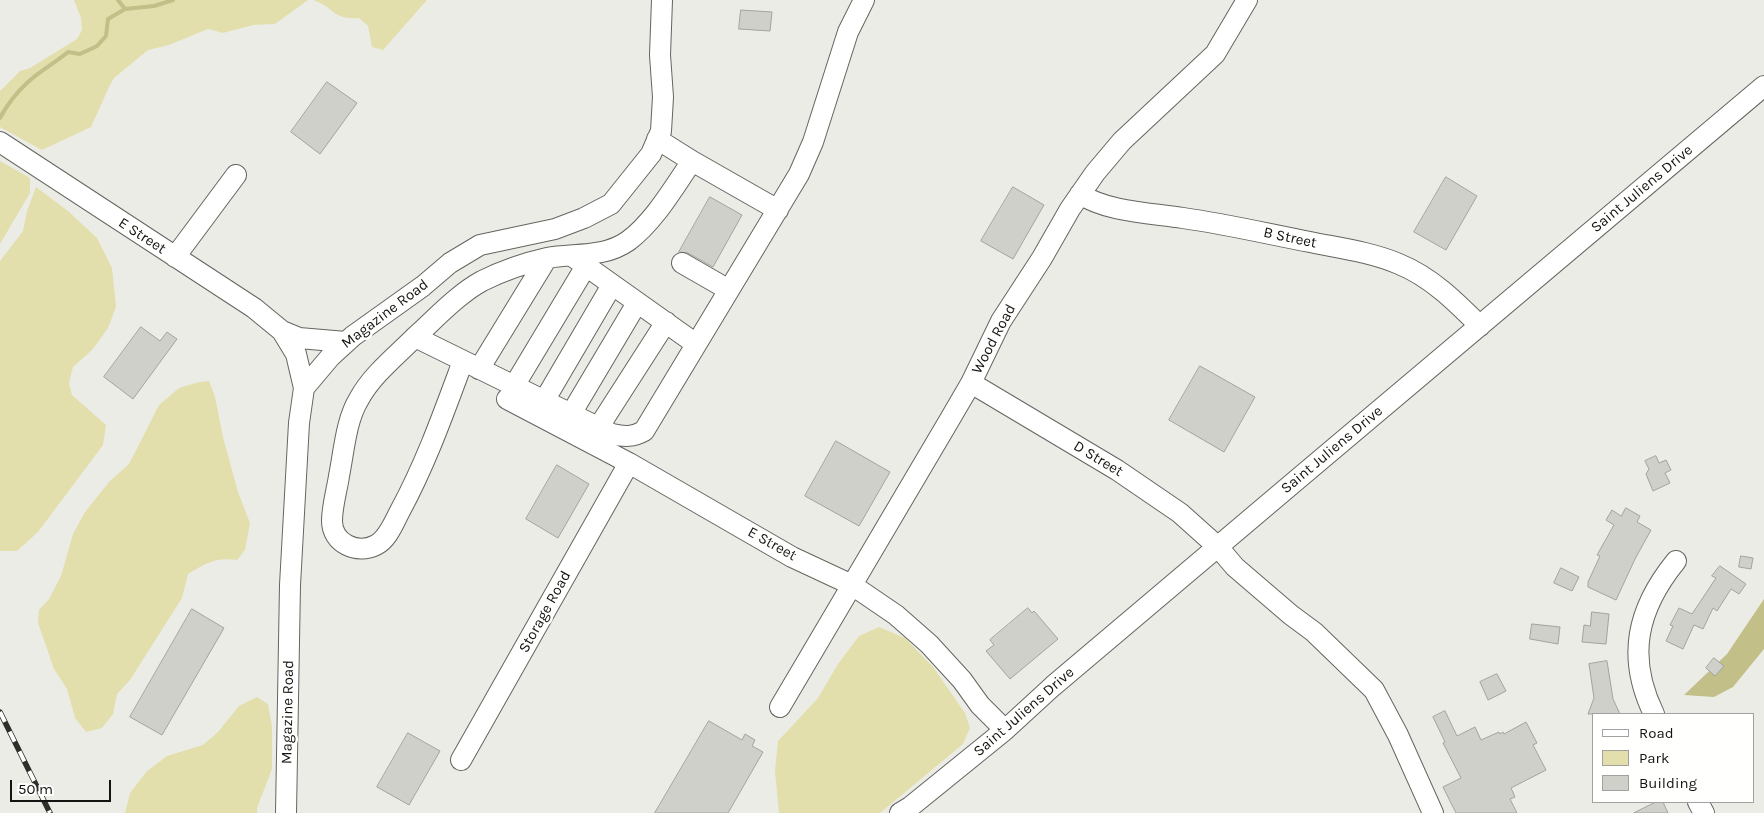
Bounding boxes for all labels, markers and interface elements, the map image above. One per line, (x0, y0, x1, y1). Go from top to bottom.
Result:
street label: Saint Juliens Drive (1588, 141, 1696, 237)
street label: E Street (115, 214, 169, 258)
street label: B Street (1262, 224, 1318, 252)
street label: Magazine Road (338, 275, 432, 353)
street label: Wood Road (968, 301, 1020, 377)
street label: Saint Juliens Drive (1278, 402, 1386, 498)
street label: D Street (1070, 437, 1126, 481)
street label: E Street (744, 523, 800, 565)
street label: Storage Road (515, 568, 575, 656)
street label: Magazine Road (278, 660, 298, 764)
street label: Saint Juliens Drive (970, 664, 1078, 760)
legend (1592, 713, 1754, 803)
text: Road (1639, 724, 1674, 742)
text: Park (1639, 749, 1669, 767)
scale bar (12, 770, 114, 802)
text: Building (1639, 774, 1697, 792)
text: 50 m (18, 780, 53, 798)

